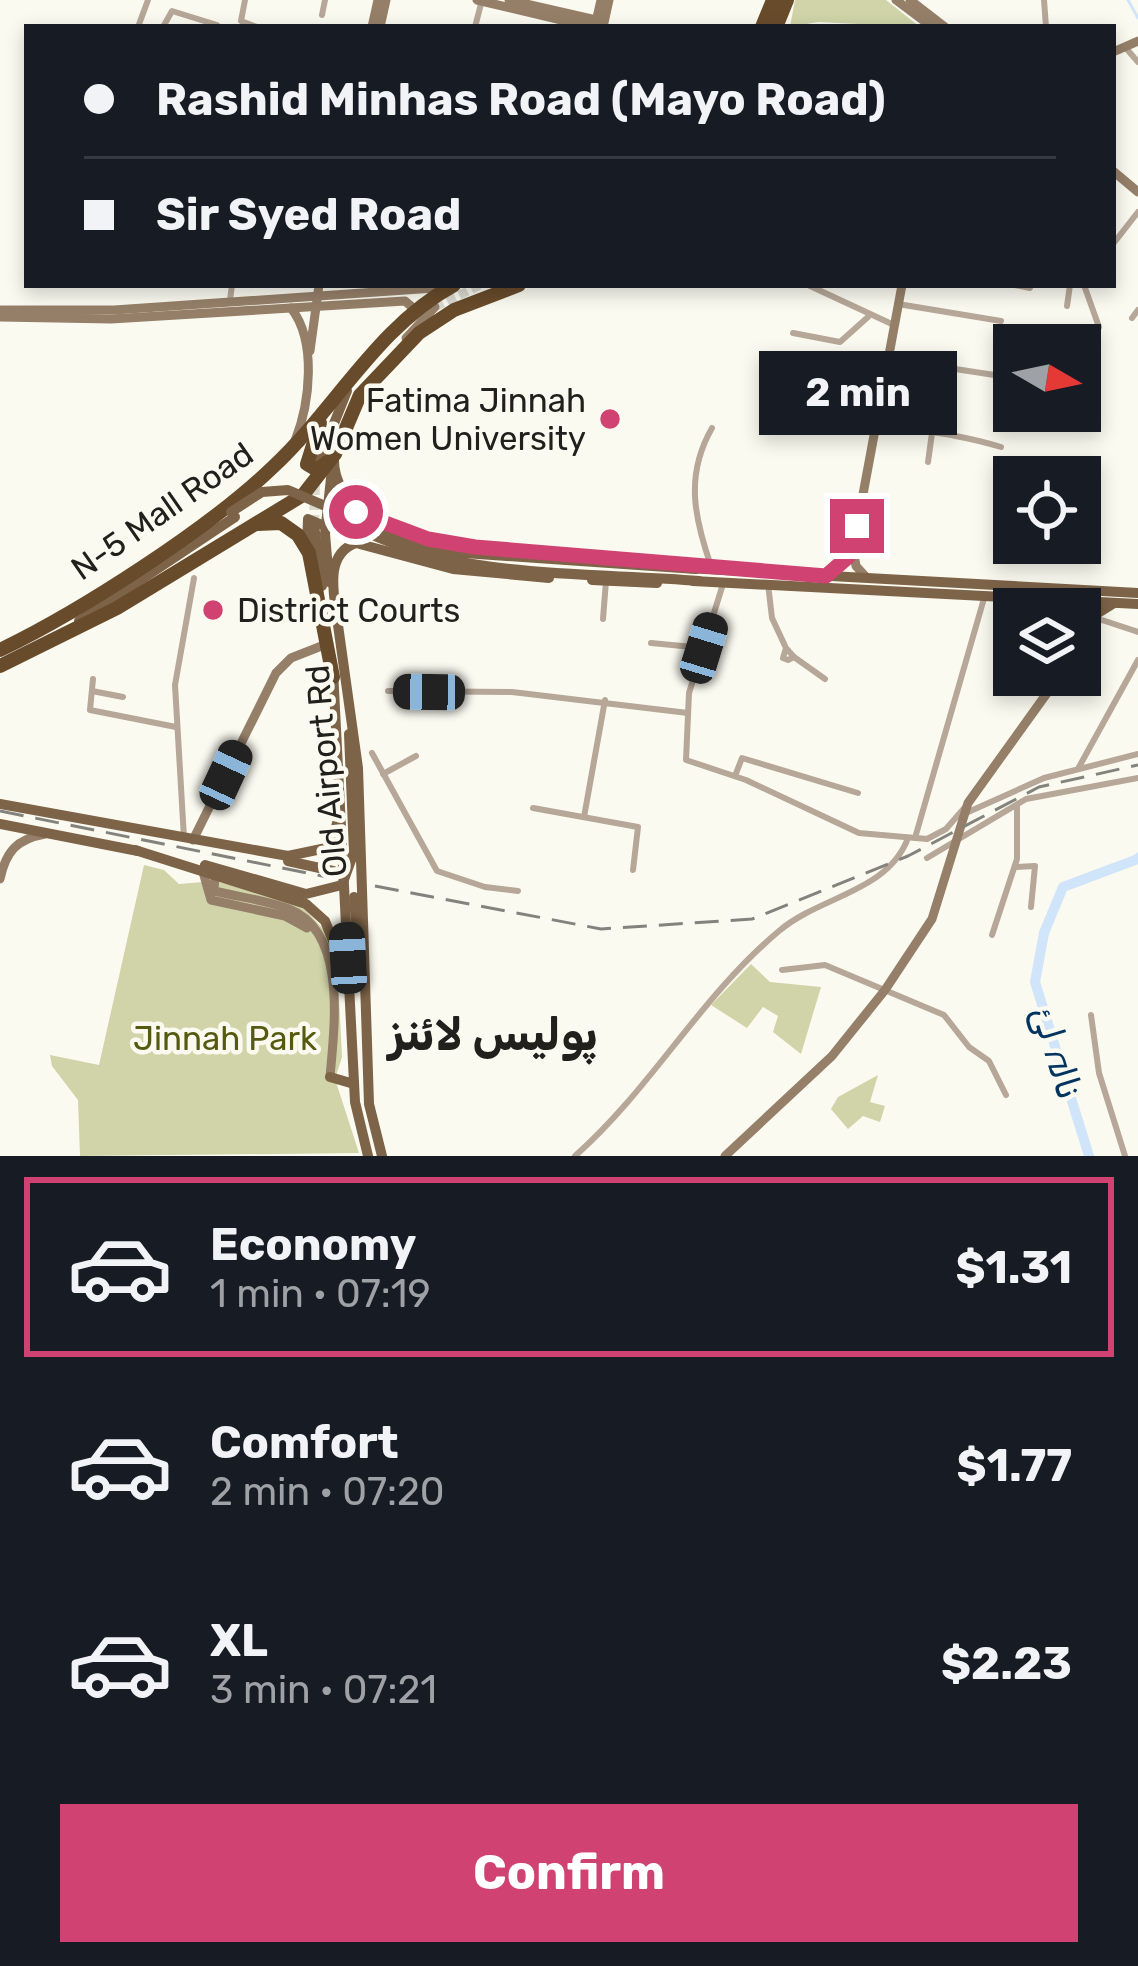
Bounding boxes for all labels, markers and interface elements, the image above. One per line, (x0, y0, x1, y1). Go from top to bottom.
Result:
text: Rashid Minhas Road (Mayo Road) (156, 73, 886, 126)
text: Sir Syed Road (156, 188, 461, 241)
north arrow (993, 324, 1101, 432)
map controls (993, 324, 1101, 696)
callout: 2 min (758, 352, 956, 436)
text: 2 min (805, 370, 911, 416)
place label: Fatima Jinnah Women University (310, 381, 586, 458)
marker: Fatima Jinnah Women University (597, 406, 623, 432)
street label: N-5 Mall Road (64, 434, 260, 588)
button: locate (993, 456, 1101, 564)
route start (329, 485, 383, 539)
route end (830, 499, 884, 553)
button: layers (993, 588, 1101, 696)
place label: District Courts (237, 591, 460, 630)
marker: District Courts (200, 597, 226, 623)
car (676, 608, 732, 688)
street label: Old Airport Rd (297, 663, 355, 879)
car (393, 673, 465, 711)
car (194, 735, 258, 815)
car (328, 921, 368, 995)
water label: نالہ لئ (1023, 1000, 1091, 1104)
district label: پولیس لائنز (385, 1008, 598, 1065)
park label: Jinnah Park (133, 1019, 317, 1058)
icon: car (66, 1213, 174, 1321)
text: Economy (210, 1218, 416, 1271)
text: $1.31 (955, 1241, 1072, 1294)
text: 1 min · 07:19 (210, 1271, 431, 1317)
icon: car (66, 1411, 174, 1519)
text: Comfort (210, 1416, 399, 1469)
text: $1.77 (957, 1439, 1072, 1492)
text: 2 min · 07:20 (210, 1469, 445, 1515)
icon: car (66, 1609, 174, 1717)
text: XL (210, 1614, 268, 1667)
text: $2.23 (941, 1637, 1072, 1690)
text: 3 min · 07:21 (210, 1667, 437, 1713)
button: Confirm (60, 1804, 1078, 1942)

